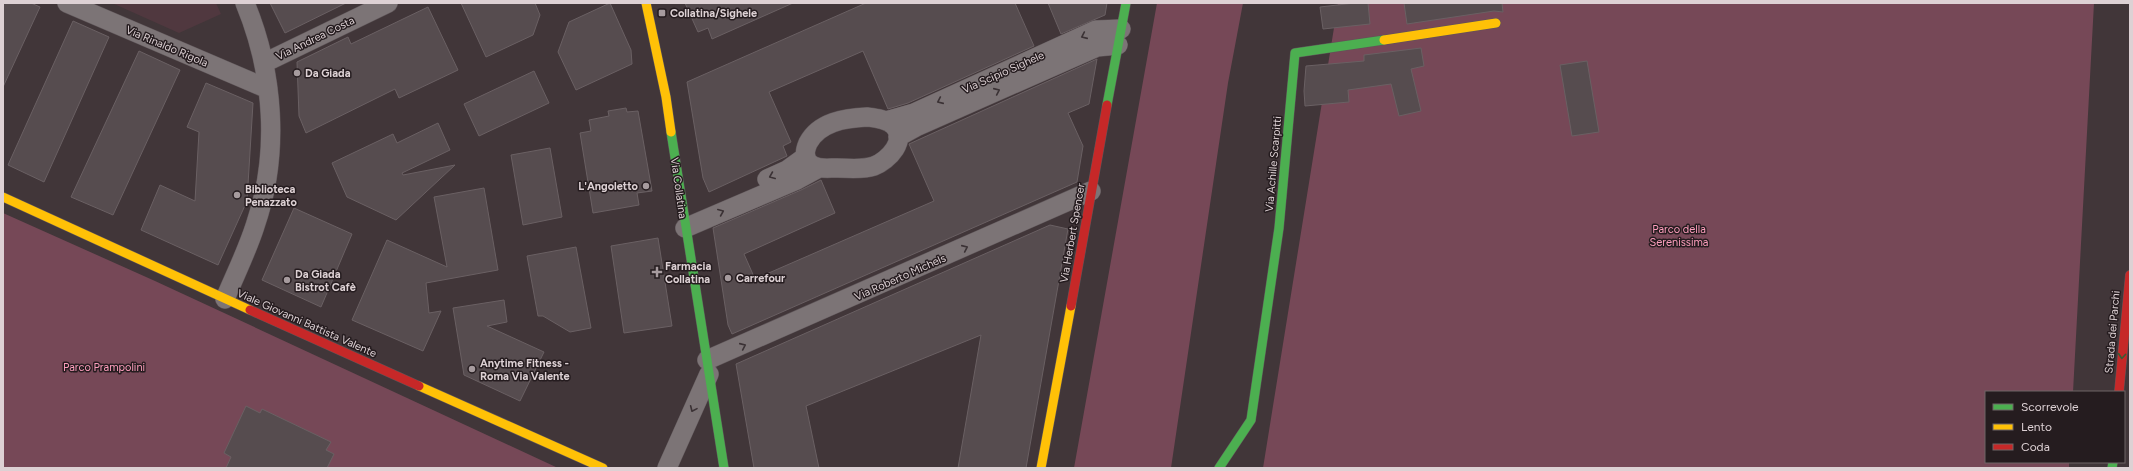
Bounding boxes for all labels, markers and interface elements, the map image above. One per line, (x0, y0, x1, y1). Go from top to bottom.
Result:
place label: Collatina/Sighele (670, 7, 757, 20)
marker: Collatina/Sighele (657, 8, 667, 18)
street label: Via Andrea Costa (274, 14, 357, 63)
street label: Via Rinaldo Rigola (124, 23, 210, 70)
one-way arrow (1080, 31, 1088, 39)
street label: Via Scipio Sighele (960, 49, 1046, 96)
place label: Da Giada (305, 67, 351, 80)
marker: Da Giada (292, 68, 302, 78)
one-way arrow (993, 88, 1000, 96)
one-way arrow (936, 96, 944, 104)
street label: Via Achille Scarpitti (1263, 116, 1284, 212)
street label: Via Collatina (668, 157, 689, 220)
one-way arrow (768, 172, 775, 180)
place label: L'Angoletto (578, 180, 639, 193)
marker: L'Angoletto (641, 181, 651, 191)
street label: Via Herbert Spencer (1057, 182, 1088, 284)
place label: Biblioteca Penazzato (245, 183, 297, 209)
marker: Biblioteca Penazzato (232, 190, 242, 200)
one-way arrow (716, 209, 724, 217)
park label: Parco della Serenissima (1650, 223, 1708, 249)
one-way arrow (961, 244, 968, 252)
street label: Via Roberto Michels (852, 251, 948, 303)
place label: Farmacia Collatina (665, 260, 711, 286)
marker: Farmacia Collatina (652, 267, 662, 277)
place label: Da Giada Bistrot Cafè (295, 268, 356, 294)
place label: Carrefour (736, 272, 786, 285)
marker: Carrefour (723, 273, 733, 283)
marker: Da Giada Bistrot Cafè (282, 275, 292, 285)
street label: Viale Giovanni Battista Valente (235, 287, 378, 360)
street label: Strada dei Parchi (2102, 290, 2123, 374)
one-way arrow (739, 343, 747, 351)
one-way arrow (2118, 353, 2127, 359)
place label: Anytime Fitness - Roma Via Valente (480, 357, 570, 383)
park label: Parco Prampolini (63, 361, 145, 374)
marker: Anytime Fitness - Roma Via Valente (467, 364, 477, 374)
legend (1985, 391, 2125, 463)
text: Scorrevole (2021, 400, 2079, 414)
one-way arrow (690, 406, 698, 413)
text: Lento (2021, 420, 2052, 434)
text: Coda (2021, 440, 2050, 454)

